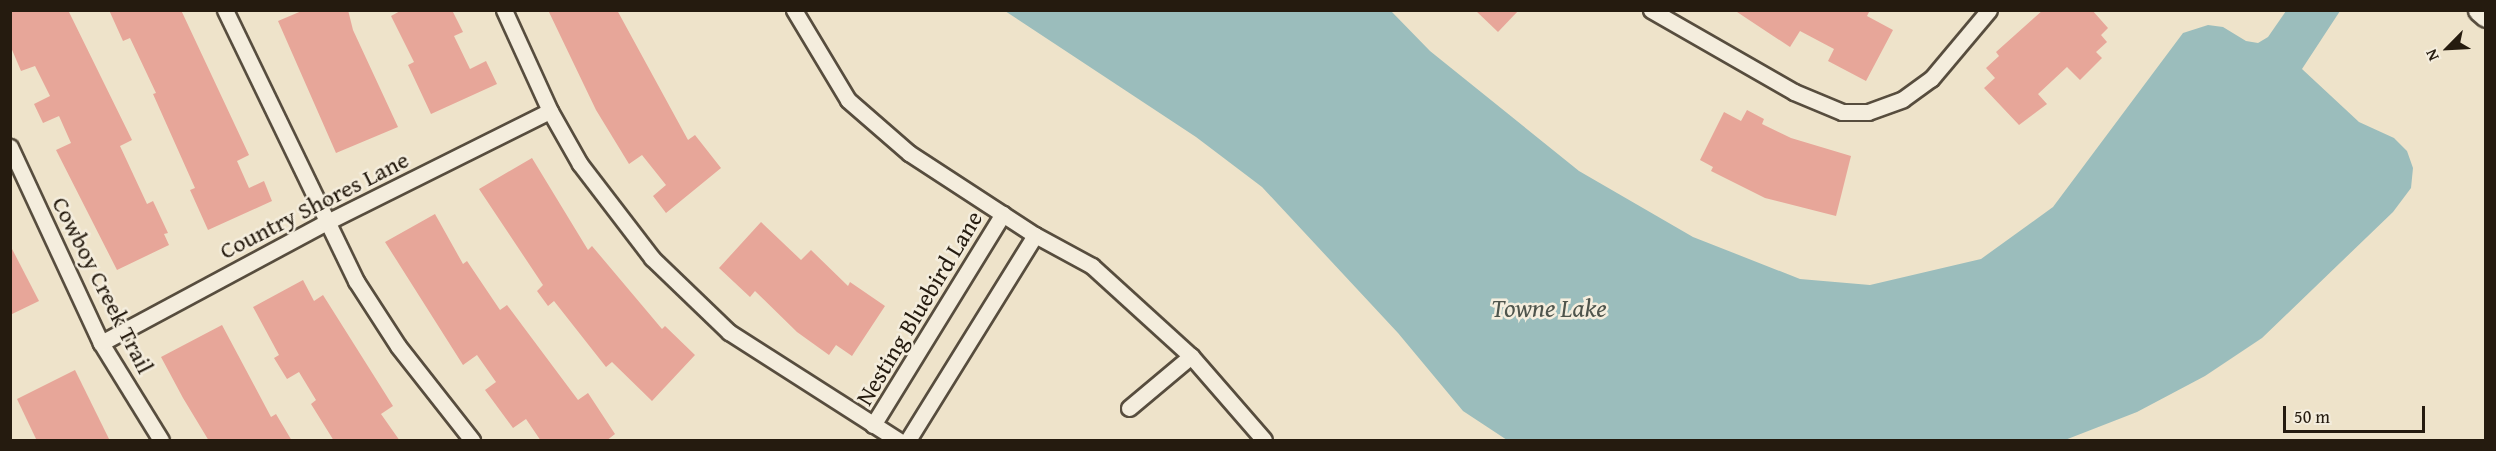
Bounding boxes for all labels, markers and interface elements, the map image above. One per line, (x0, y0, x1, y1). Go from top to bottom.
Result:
north arrow (2418, 18, 2478, 78)
text: N (2418, 46, 2445, 65)
street label: Country Shores Lane (215, 145, 413, 265)
street label: Cowboy Creek Trail (46, 192, 160, 378)
street label: Nesting Bluebird Lane (850, 206, 988, 410)
water label: Towne Lake (1491, 292, 1607, 324)
scale bar (2286, 394, 2428, 432)
text: 50 m (2294, 403, 2330, 430)

